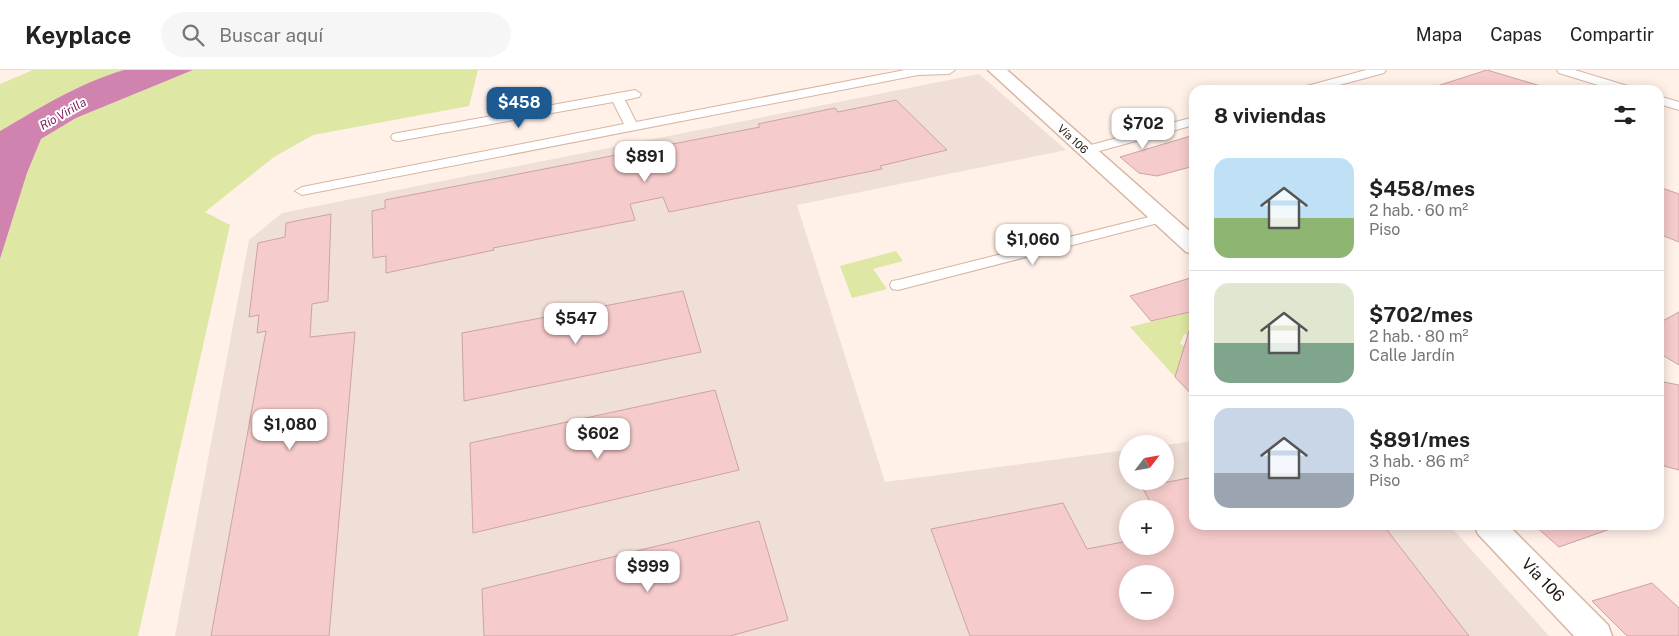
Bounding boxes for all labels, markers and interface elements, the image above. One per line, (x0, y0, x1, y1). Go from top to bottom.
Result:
search box (161, 12, 511, 57)
text: Keyplace (25, 21, 131, 49)
icon: search (179, 21, 207, 49)
text: Buscar aquí (219, 24, 323, 46)
text: Mapa (1416, 24, 1462, 45)
text: Capas (1490, 24, 1542, 45)
text: Compartir (1570, 24, 1654, 45)
pin: $458 (489, 87, 549, 129)
text: $458 (498, 93, 540, 112)
water label: Río Virilla (37, 95, 89, 133)
icon: filters (1611, 101, 1639, 129)
text: 8 viviendas (1214, 103, 1326, 128)
pin: $702 (1113, 108, 1173, 150)
text: $702 (1122, 114, 1164, 133)
street label: Vía 106 (1055, 122, 1091, 156)
pin: $891 (615, 140, 675, 183)
text: $891 (626, 147, 664, 166)
text: $458/mes (1369, 176, 1475, 201)
icon: home (1254, 178, 1314, 238)
text: 2 hab. · 60 m² (1369, 201, 1468, 220)
text: Piso (1369, 220, 1400, 239)
pin: $1,060 (992, 224, 1074, 266)
text: $1,060 (1006, 230, 1060, 249)
pin: $547 (546, 302, 606, 345)
text: $702/mes (1369, 302, 1473, 327)
icon: home (1254, 303, 1314, 363)
text: $547 (555, 309, 597, 328)
text: 2 hab. · 80 m² (1369, 327, 1469, 346)
text: Calle Jardín (1369, 346, 1455, 365)
pin: $1,080 (249, 408, 331, 451)
text: $1,080 (263, 415, 317, 434)
pin: $602 (568, 418, 628, 460)
text: $602 (577, 424, 619, 443)
text: $891/mes (1369, 427, 1470, 452)
icon: home (1254, 428, 1314, 488)
north arrow (1119, 435, 1174, 490)
map controls (1119, 435, 1174, 620)
text: 3 hab. · 86 m² (1369, 452, 1469, 471)
text: Piso (1369, 471, 1400, 490)
button: + (1119, 500, 1174, 555)
pin: $999 (618, 550, 678, 593)
street label: Vía 106 (1518, 554, 1568, 606)
text: $999 (627, 557, 669, 576)
button: − (1119, 565, 1174, 620)

